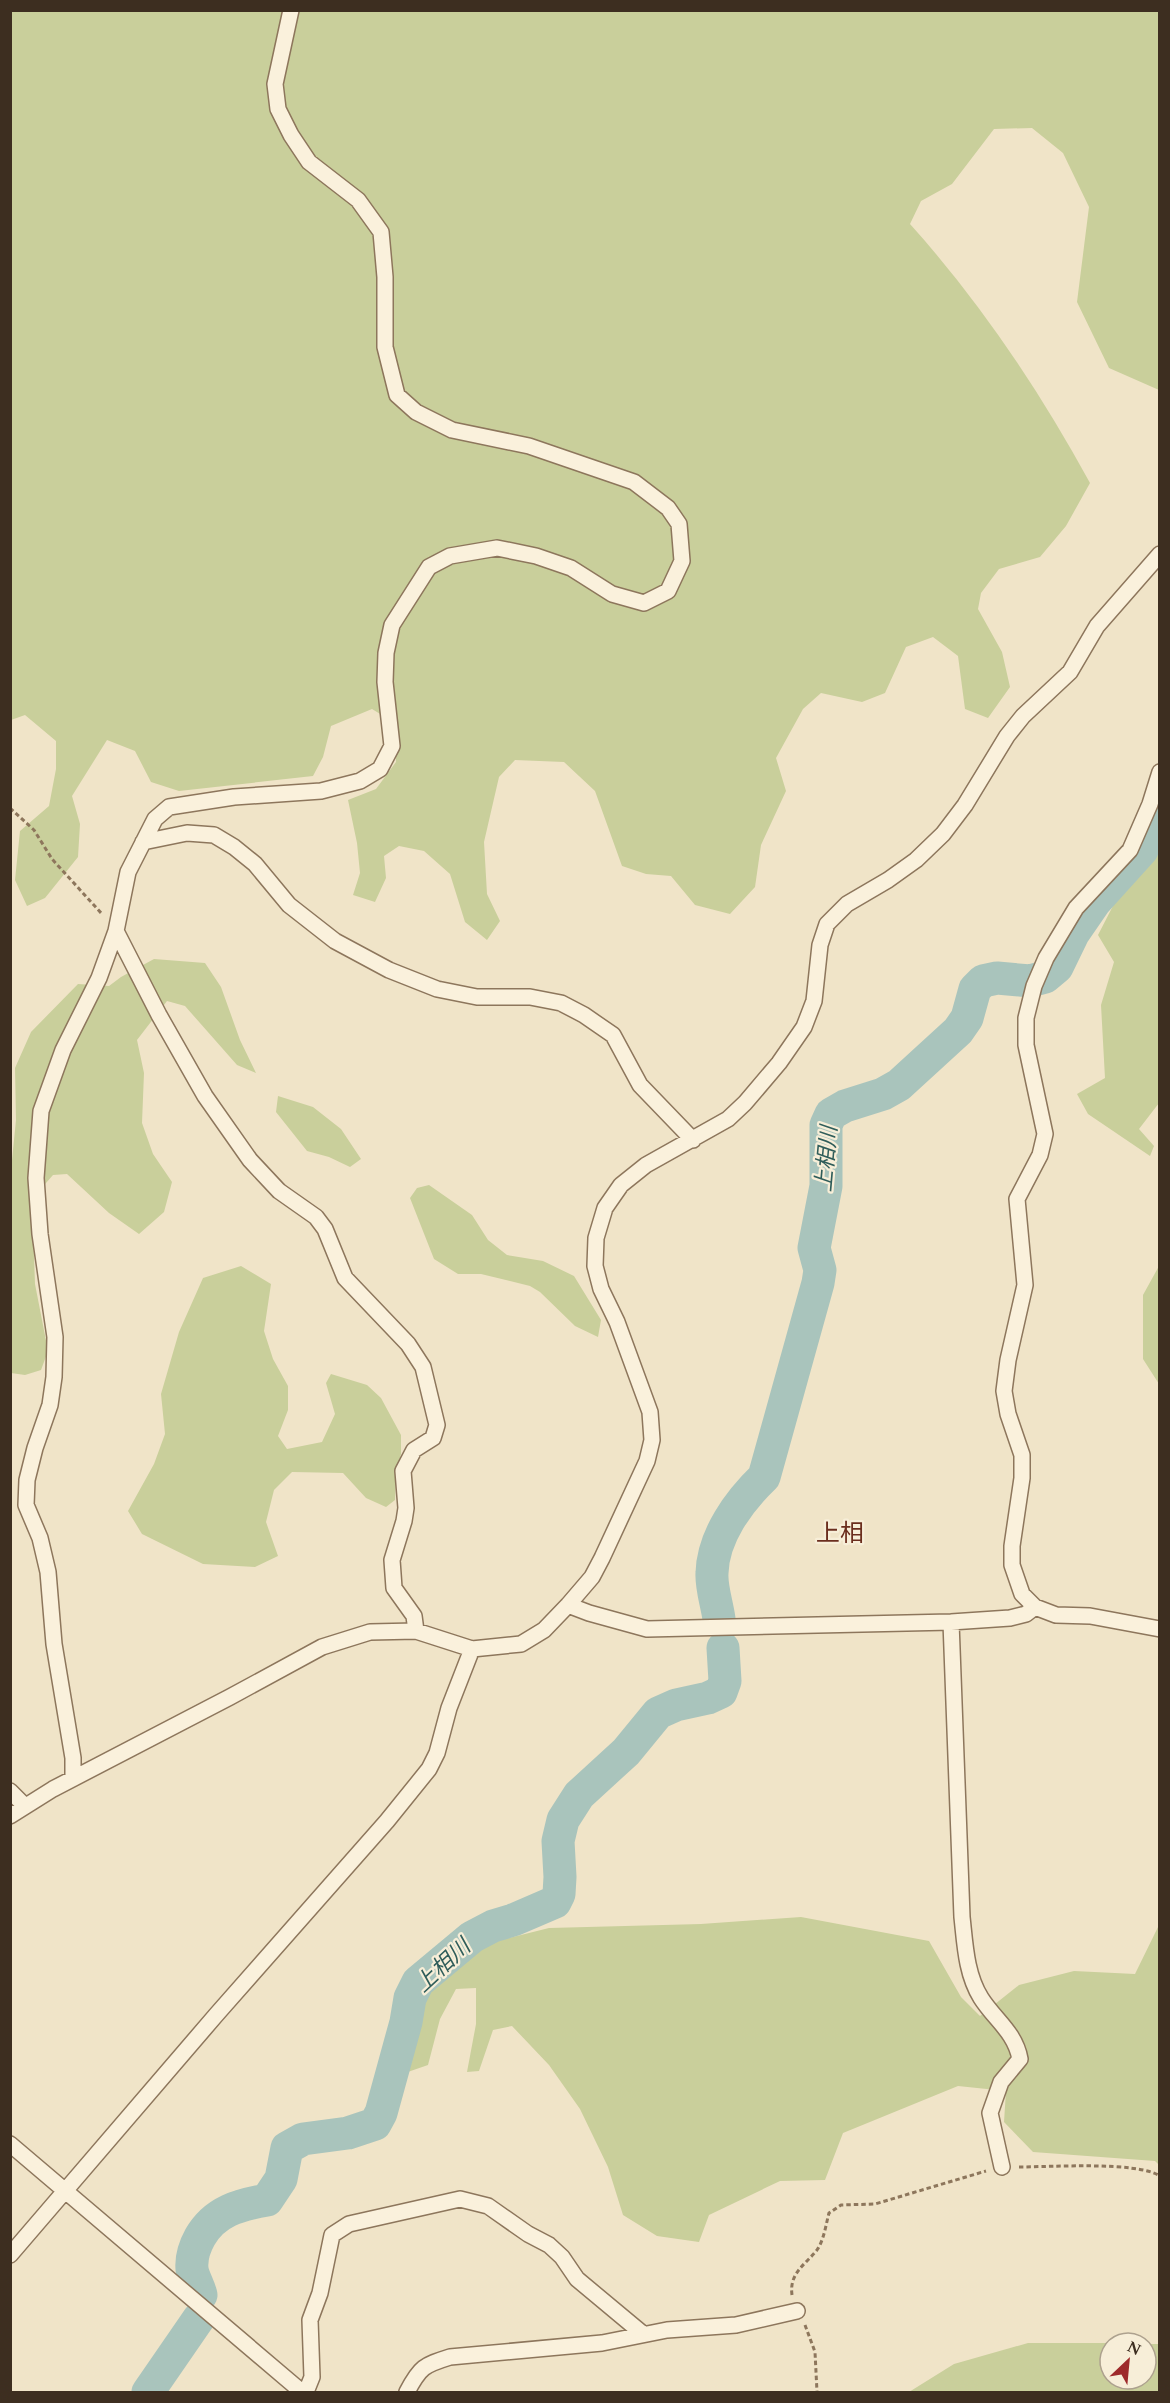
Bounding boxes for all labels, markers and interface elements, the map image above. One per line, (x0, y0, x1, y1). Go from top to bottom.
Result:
water label: 上相川 (808, 1123, 846, 1193)
district label: 上相 (816, 1516, 864, 1552)
water label: 上相川 (408, 1930, 480, 2001)
north arrow (1098, 2331, 1158, 2391)
text: N (1123, 2335, 1145, 2362)

